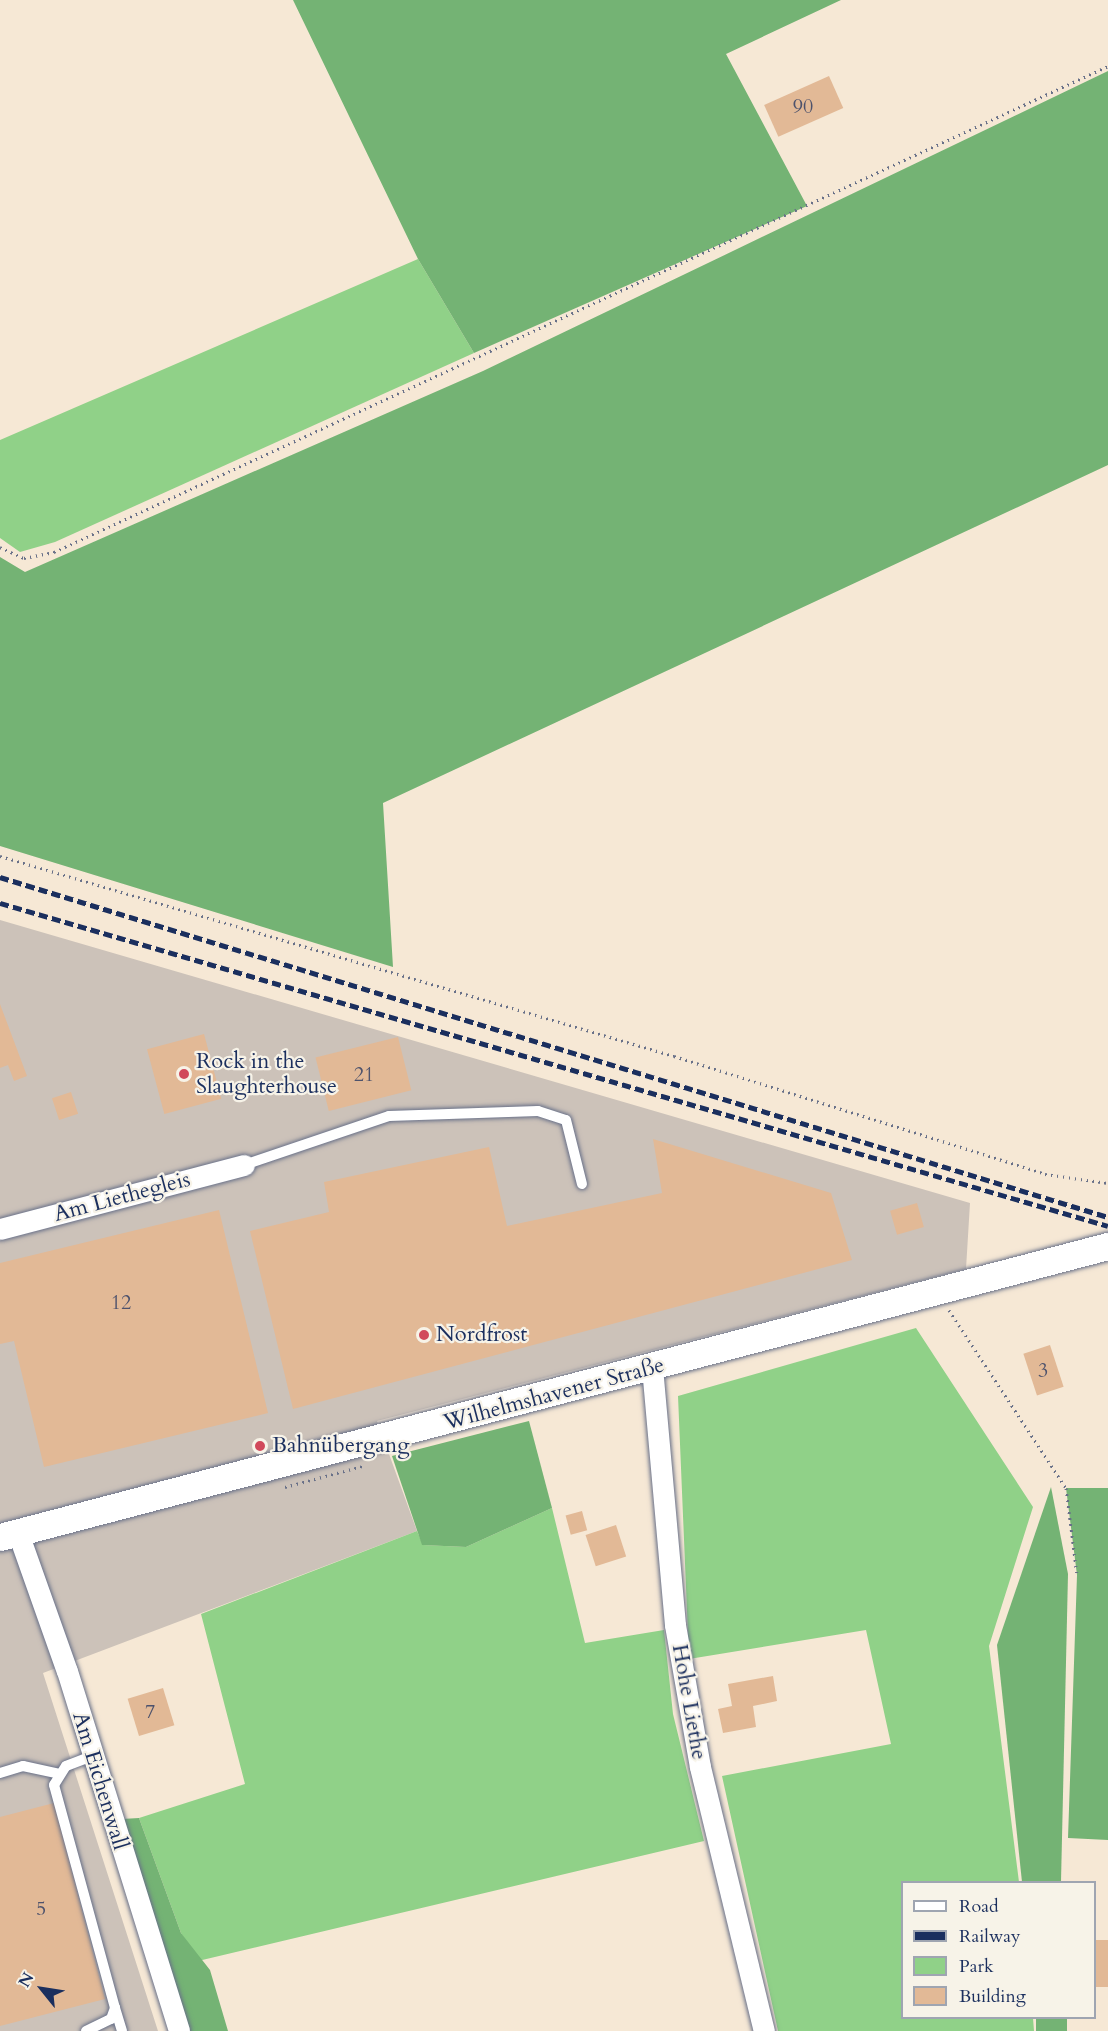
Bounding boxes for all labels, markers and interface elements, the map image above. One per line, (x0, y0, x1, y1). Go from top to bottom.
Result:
house number: 90 (793, 94, 813, 118)
place label: Rock in the Slaughterhouse (196, 1048, 337, 1100)
house number: 21 (354, 1062, 374, 1086)
marker: Rock in the Slaughterhouse (177, 1067, 191, 1081)
street label: Am Liethegleis (51, 1166, 193, 1228)
house number: 12 (111, 1290, 131, 1314)
place label: Nordfrost (436, 1322, 527, 1348)
marker: Nordfrost (417, 1328, 431, 1342)
street label: Wilhelmshavener Straße (441, 1352, 667, 1436)
house number: 3 (1038, 1358, 1048, 1382)
place label: Bahnübergang (272, 1433, 410, 1459)
marker: Bahnübergang (253, 1439, 267, 1453)
street label: Hohe Liethe (666, 1642, 712, 1762)
house number: 7 (145, 1699, 155, 1723)
street label: Am Eichenwall (66, 1709, 134, 1853)
legend (901, 1881, 1096, 2019)
text: Road (959, 1894, 999, 1919)
house number: 5 (36, 1896, 46, 1920)
text: Railway (959, 1924, 1021, 1949)
text: Park (959, 1954, 994, 1979)
north arrow (12, 1959, 72, 2019)
text: N (13, 1968, 39, 1992)
text: Building (959, 1984, 1026, 2009)

